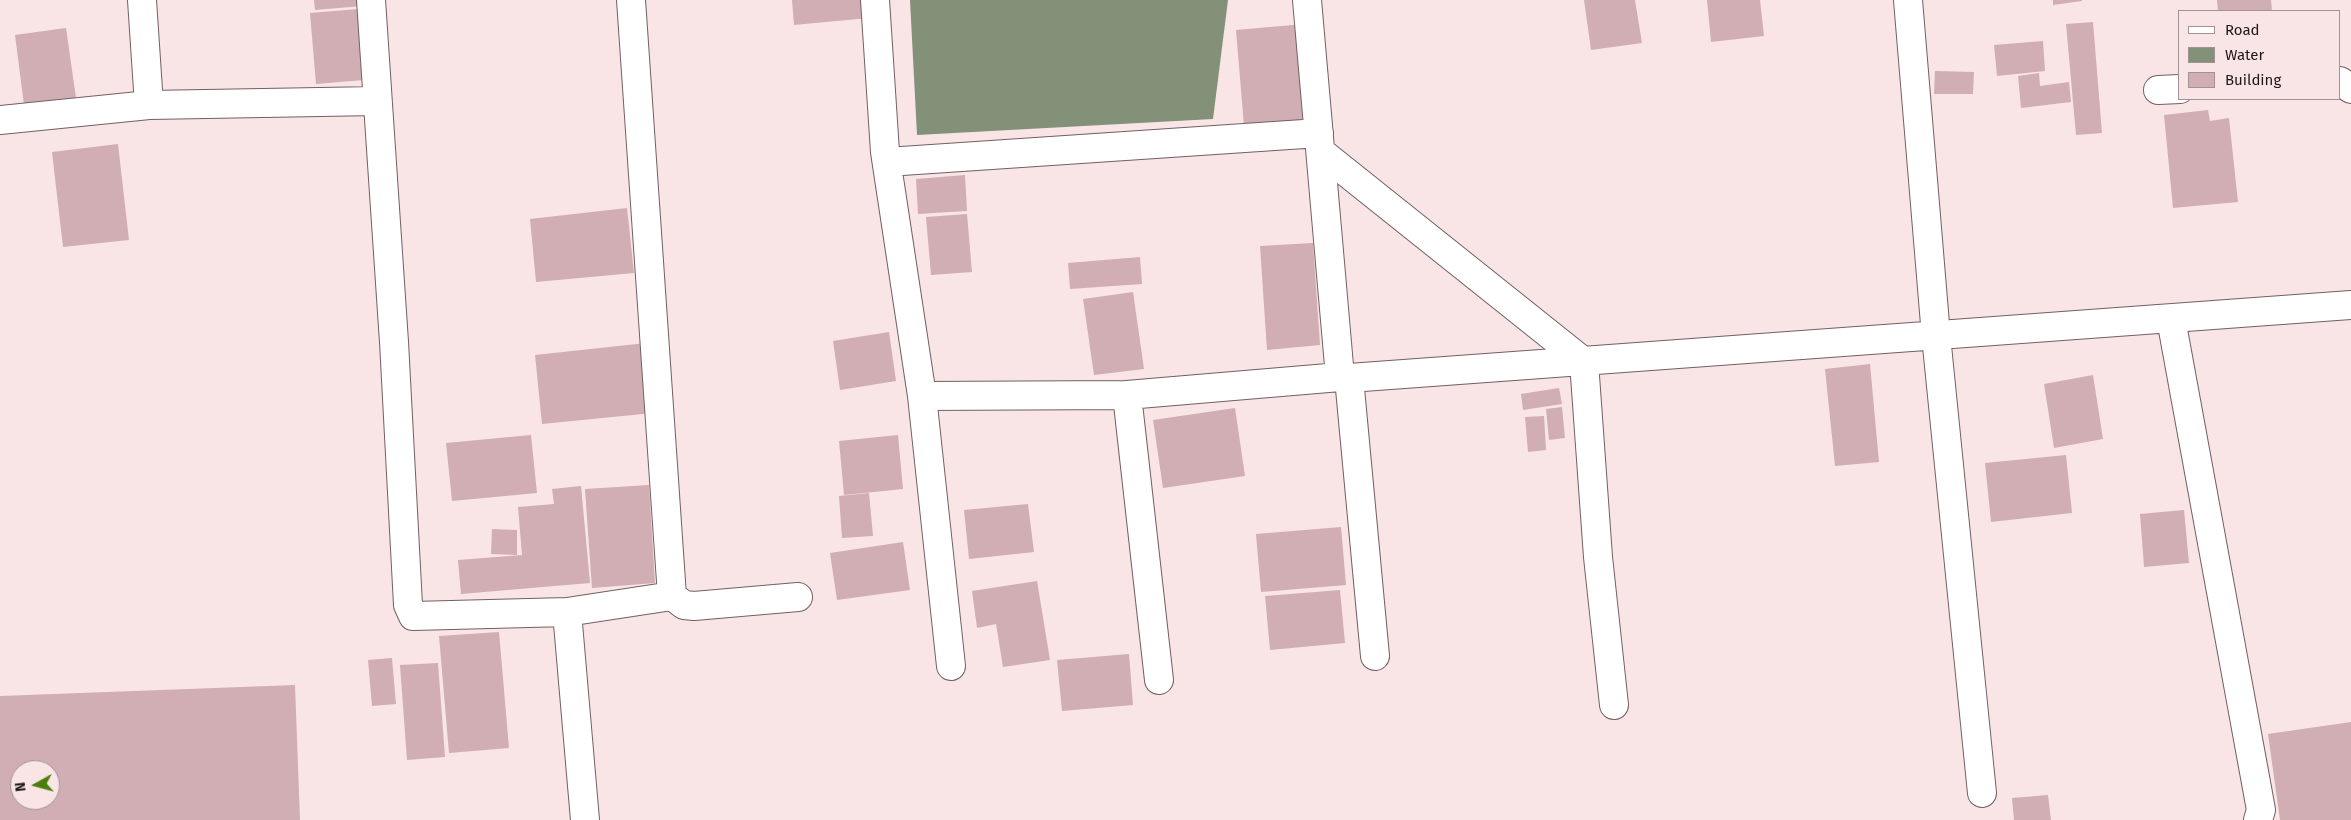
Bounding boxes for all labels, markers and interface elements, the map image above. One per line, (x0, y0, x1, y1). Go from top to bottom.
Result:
legend (2178, 10, 2341, 100)
text: Road (2225, 21, 2260, 39)
text: Water (2225, 46, 2264, 64)
text: Building (2225, 71, 2281, 89)
north arrow (10, 760, 60, 810)
text: N (12, 781, 30, 792)

